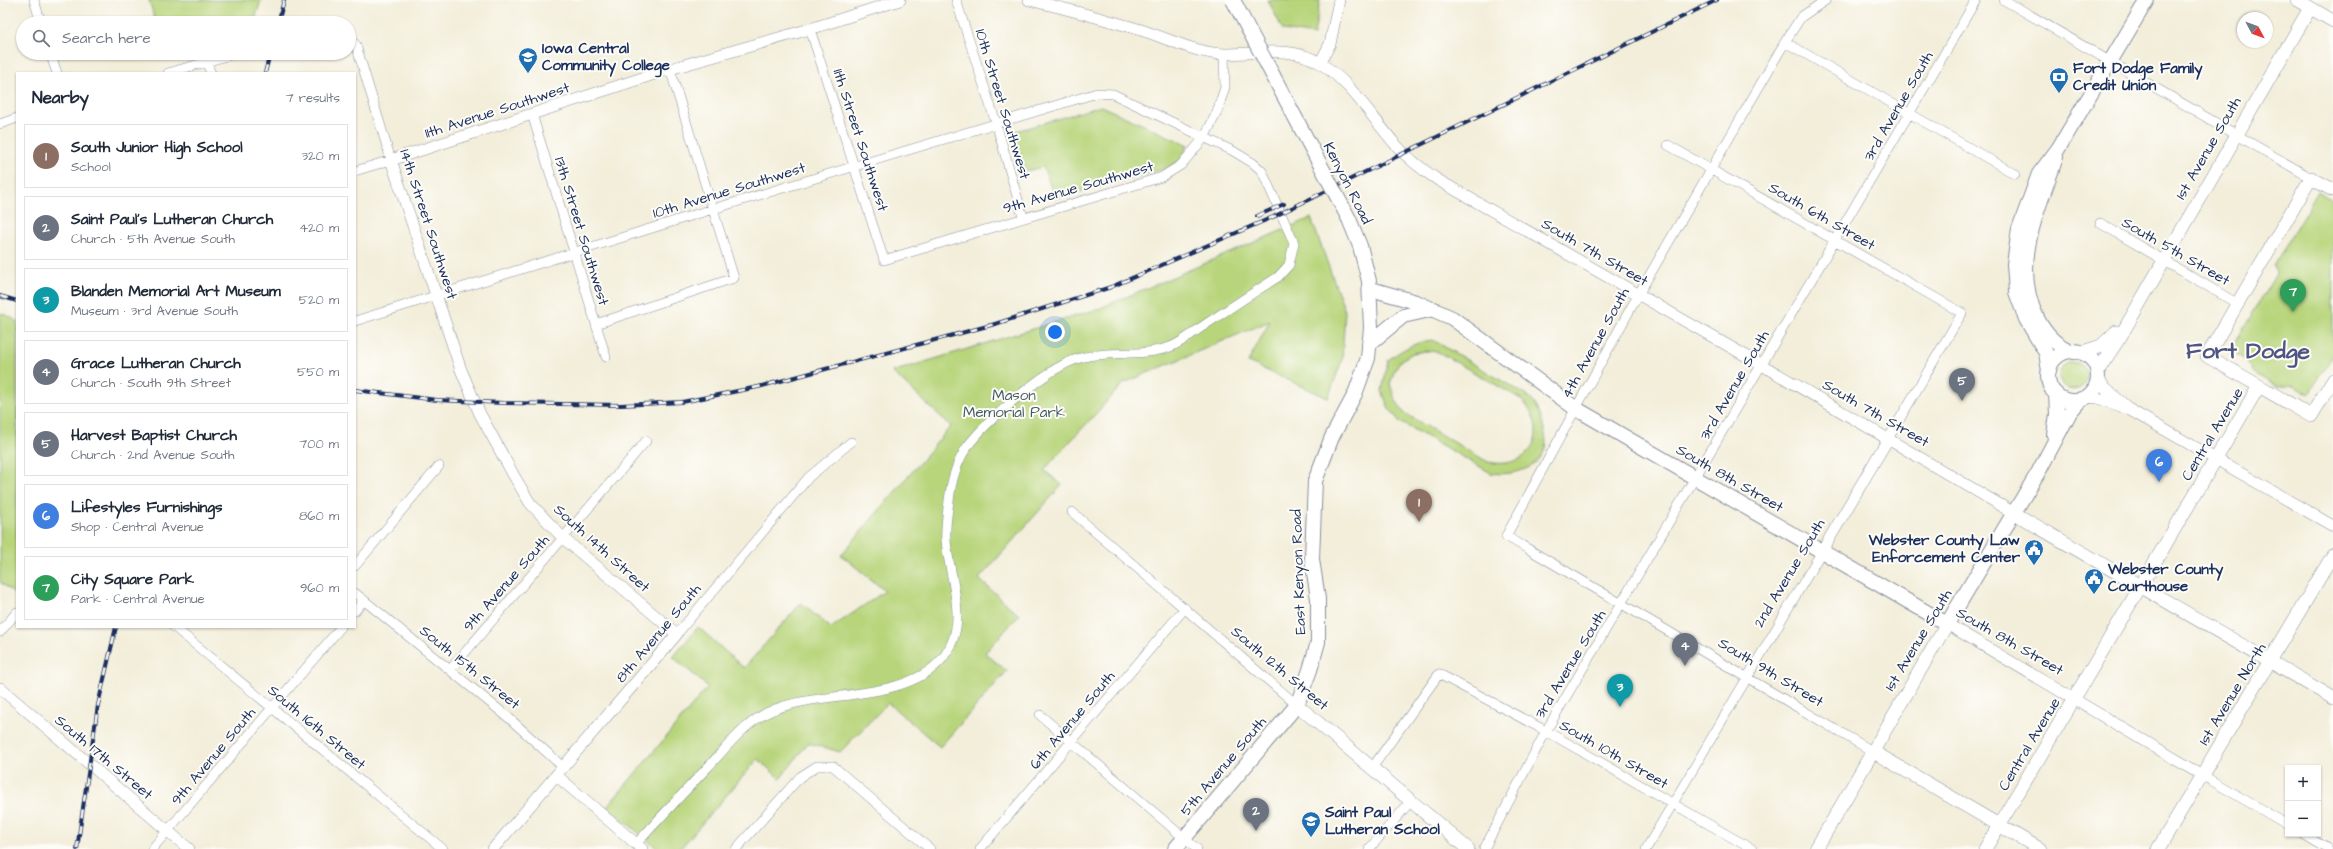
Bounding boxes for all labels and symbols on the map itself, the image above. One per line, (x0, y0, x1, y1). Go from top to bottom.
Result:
north arrow (2237, 12, 2273, 48)
street label: 10th Street Southwest (970, 26, 1035, 182)
place label: Iowa Central Community College (542, 38, 670, 78)
school or university icon: Iowa Central Community College (517, 46, 539, 74)
street label: 3rd Avenue South (1858, 47, 1939, 165)
place label: Fort Dodge Family Credit Union (2073, 58, 2203, 96)
street label: 11th Street Southwest (828, 66, 893, 214)
bank icon: Fort Dodge Family Credit Union (2048, 66, 2070, 94)
street label: 11th Avenue Southwest (422, 77, 572, 144)
street label: 1st Avenue South (2170, 93, 2247, 203)
street label: Kenyon Road (1317, 139, 1377, 229)
street label: 14th Street Southwest (394, 146, 463, 302)
street label: 13th Street Southwest (549, 154, 614, 308)
street label: 9th Avenue Southwest (1000, 156, 1156, 219)
street label: 10th Avenue Southwest (650, 157, 808, 224)
street label: South 6th Street (1764, 177, 1879, 256)
street label: South 5th Street (2118, 212, 2234, 291)
street label: South 7th Street (1537, 213, 1652, 292)
pin: 7 (2280, 279, 2306, 312)
street label: 4th Avenue South (1556, 284, 1635, 402)
your location (1045, 322, 1065, 342)
street label: 3rd Avenue South (1694, 326, 1775, 444)
district label: Fort Dodge (2186, 335, 2311, 368)
pin: 5 (1949, 368, 1975, 401)
street label: South 7th Street (1818, 374, 1933, 453)
street label: Central Avenue (2176, 384, 2249, 485)
park label: Mason Memorial Park (963, 385, 1065, 423)
street label: South 8th Street (1672, 439, 1787, 518)
pin: 6 (2146, 449, 2172, 482)
pin: 1 (1406, 489, 1432, 522)
street label: South 14th Street (549, 499, 654, 597)
street label: East Kenyon Road (1286, 509, 1312, 635)
street label: 2nd Avenue South (1749, 514, 1831, 632)
street label: 9th Avenue South (458, 530, 555, 636)
place label: Webster County Law Enforcement Center (1868, 530, 2021, 568)
public building icon: Webster County Law Enforcement Center (2023, 538, 2045, 566)
place label: Webster County Courthouse (2107, 559, 2224, 597)
public building icon: Webster County Courthouse (2083, 567, 2105, 595)
street label: 8th Avenue South (611, 579, 706, 687)
street label: 1st Avenue South (1880, 585, 1957, 695)
street label: South 8th Street (1952, 602, 2067, 681)
street label: 3rd Avenue South (1530, 605, 1612, 723)
street label: South 15th Street (415, 620, 524, 714)
street label: South 12th Street (1226, 621, 1333, 715)
pin: 4 (1672, 633, 1698, 666)
street label: South 9th Street (1714, 633, 1827, 712)
street label: 1st Avenue North (2194, 639, 2272, 749)
street label: 6th Avenue South (1025, 666, 1120, 774)
pin: 3 (1607, 674, 1633, 707)
street label: South 16th Street (263, 680, 370, 775)
street label: Central Avenue (1993, 694, 2066, 795)
street label: 9th Avenue South (166, 702, 261, 810)
street label: South 17th Street (50, 710, 157, 805)
street label: 5th Avenue South (1175, 712, 1272, 821)
street label: South 10th Street (1556, 715, 1672, 794)
pin: 2 (1243, 798, 1269, 831)
place label: Saint Paul Lutheran School (1324, 802, 1440, 840)
school or university icon: Saint Paul Lutheran School (1300, 810, 1322, 838)

